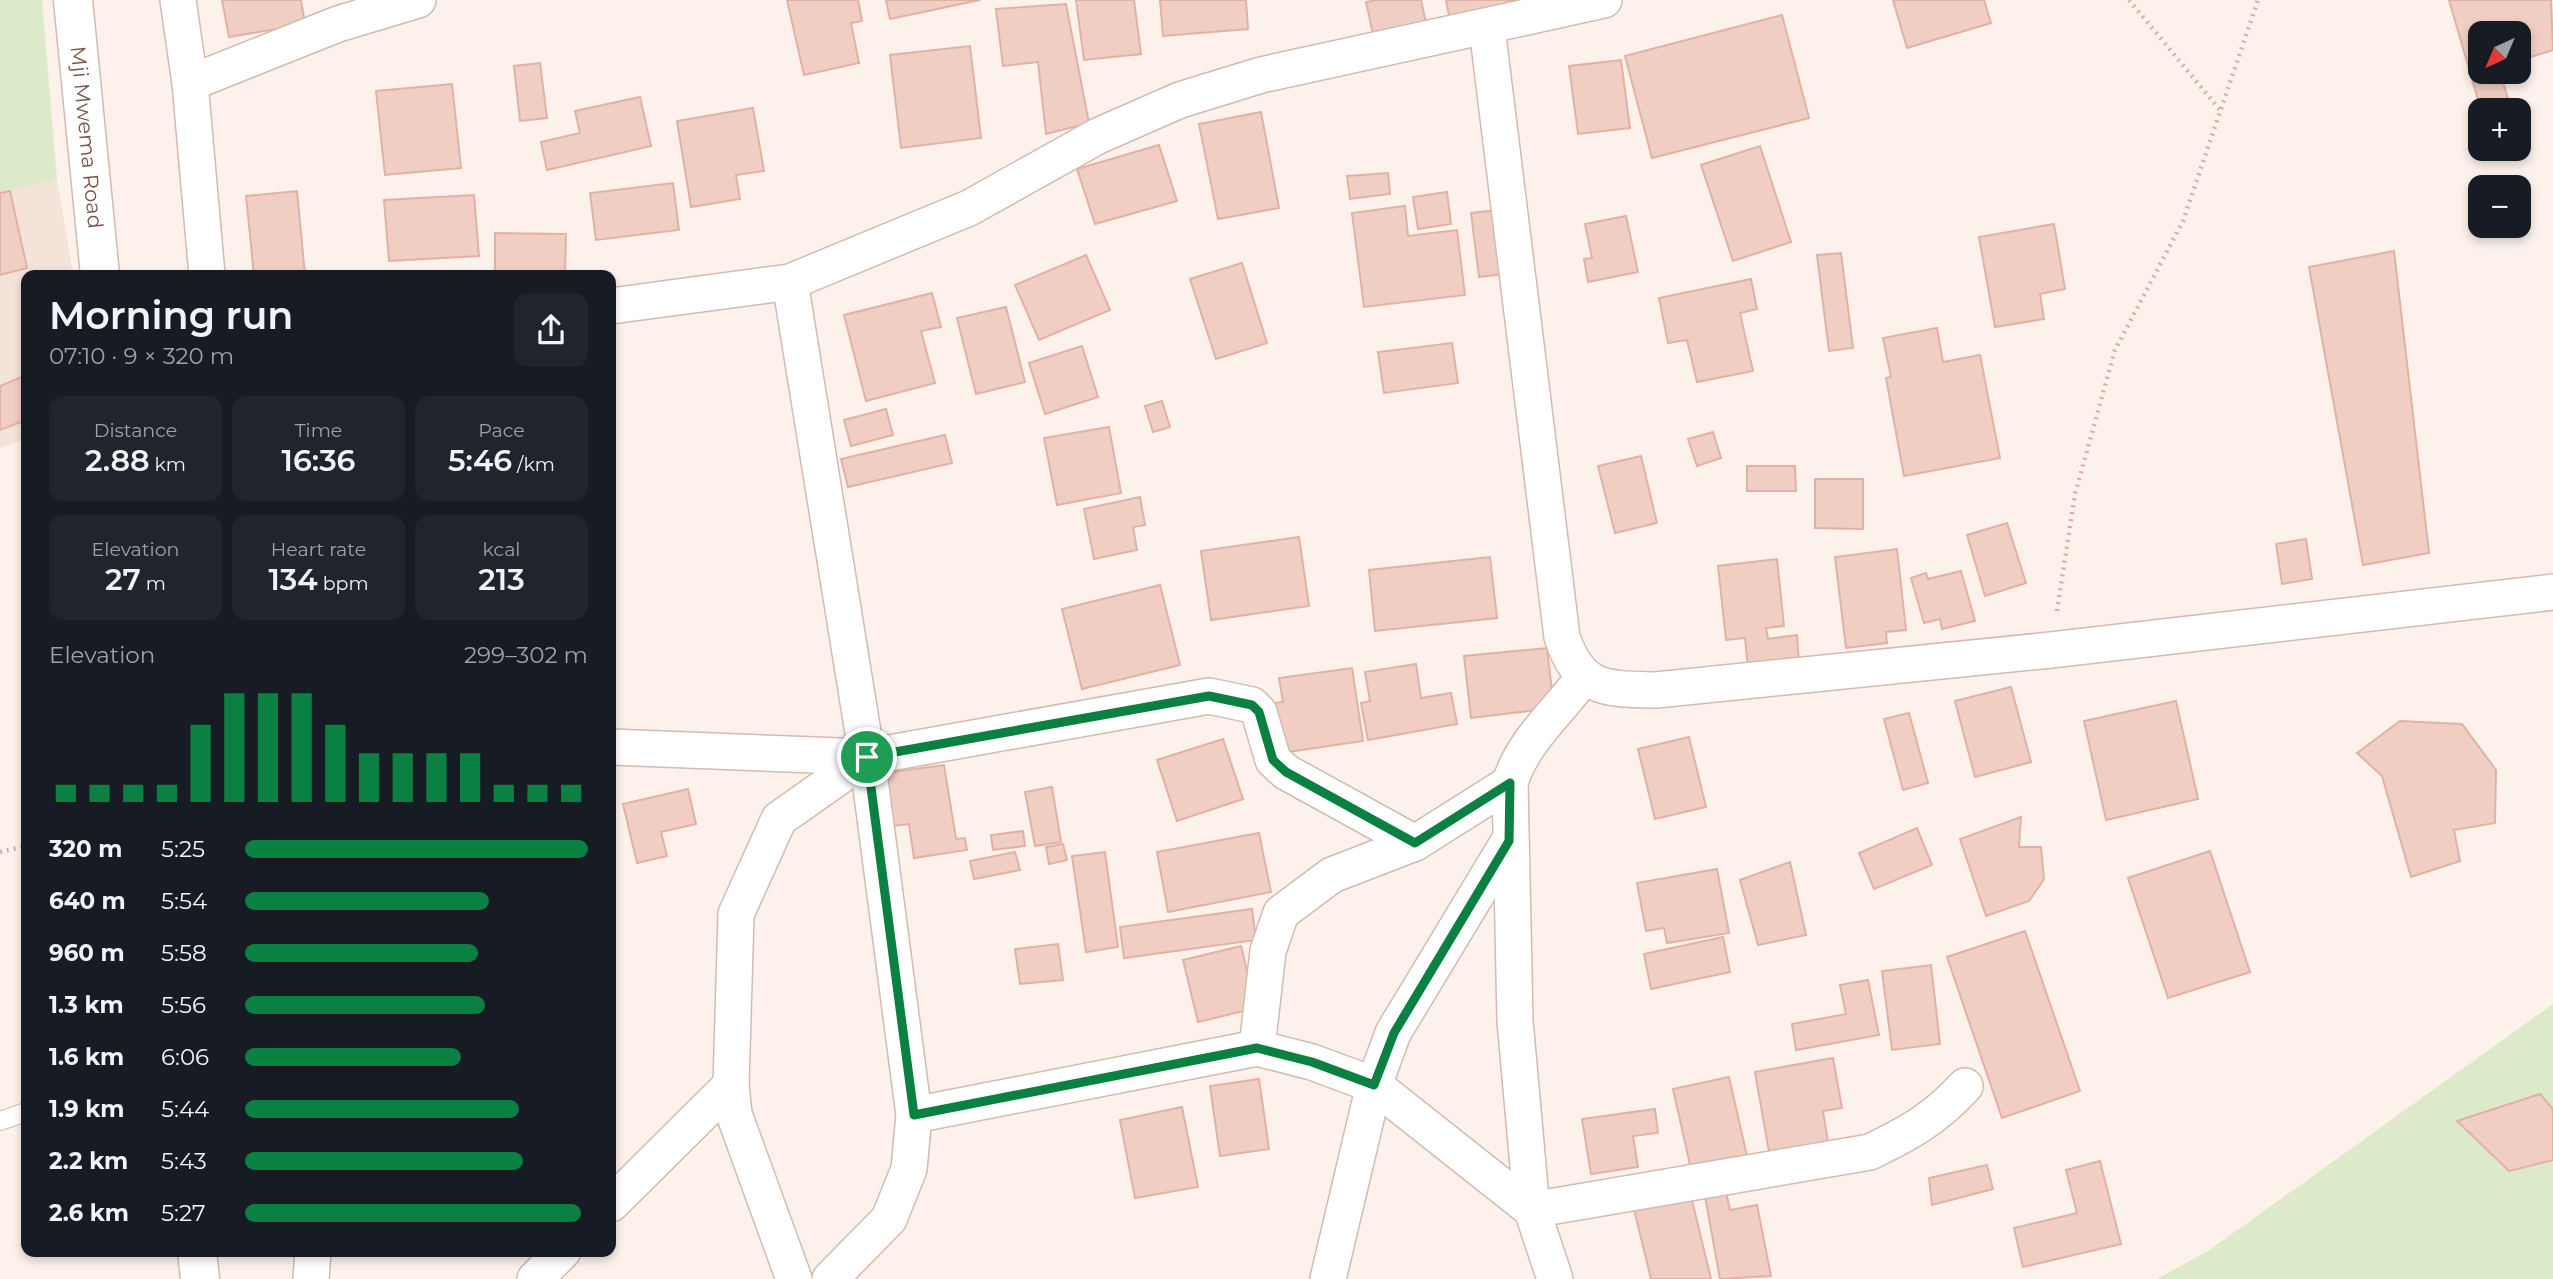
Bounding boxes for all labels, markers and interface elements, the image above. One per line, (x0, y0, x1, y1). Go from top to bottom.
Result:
north arrow (2468, 21, 2530, 84)
map controls (2468, 21, 2531, 238)
street label: Mji Mwema Road (66, 45, 108, 230)
button: + (2468, 98, 2531, 161)
button: − (2468, 175, 2531, 238)
text: Morning run (49, 292, 293, 339)
button: share (514, 293, 588, 367)
text: 07:10 · 9 × 320 m (49, 342, 234, 370)
text: Distance (94, 419, 177, 442)
text: Time (295, 419, 342, 442)
text: Pace (478, 419, 525, 442)
text: 2.88 (85, 442, 150, 479)
text: 16:36 (282, 442, 355, 479)
text: 5:46 (448, 442, 512, 479)
text: km (150, 453, 186, 476)
text: /km (512, 453, 555, 476)
text: Elevation (92, 538, 179, 561)
text: Heart rate (271, 538, 366, 561)
text: kcal (483, 538, 520, 561)
text: 27 (105, 561, 141, 598)
text: 134 (268, 561, 318, 598)
text: 213 (478, 561, 525, 598)
text: m (141, 572, 166, 595)
text: bpm (318, 572, 369, 595)
text: Elevation (49, 641, 155, 669)
text: 299–302 m (464, 641, 588, 669)
pin (837, 727, 897, 787)
icon: arrive (848, 738, 886, 776)
text: 320 m (49, 835, 122, 863)
text: 5:25 (161, 835, 205, 863)
text: 640 m (49, 887, 126, 915)
text: 5:54 (161, 887, 207, 915)
text: 960 m (49, 939, 125, 967)
text: 5:58 (161, 939, 207, 967)
text: 1.3 km (49, 991, 124, 1019)
text: 5:56 (161, 991, 206, 1019)
text: 1.6 km (49, 1043, 124, 1071)
text: 6:06 (161, 1043, 209, 1071)
text: 1.9 km (49, 1095, 124, 1123)
text: 5:44 (161, 1095, 209, 1123)
text: 2.2 km (49, 1147, 128, 1175)
text: 5:43 (161, 1147, 207, 1175)
text: 2.6 km (49, 1199, 129, 1227)
text: 5:27 (161, 1199, 205, 1227)

